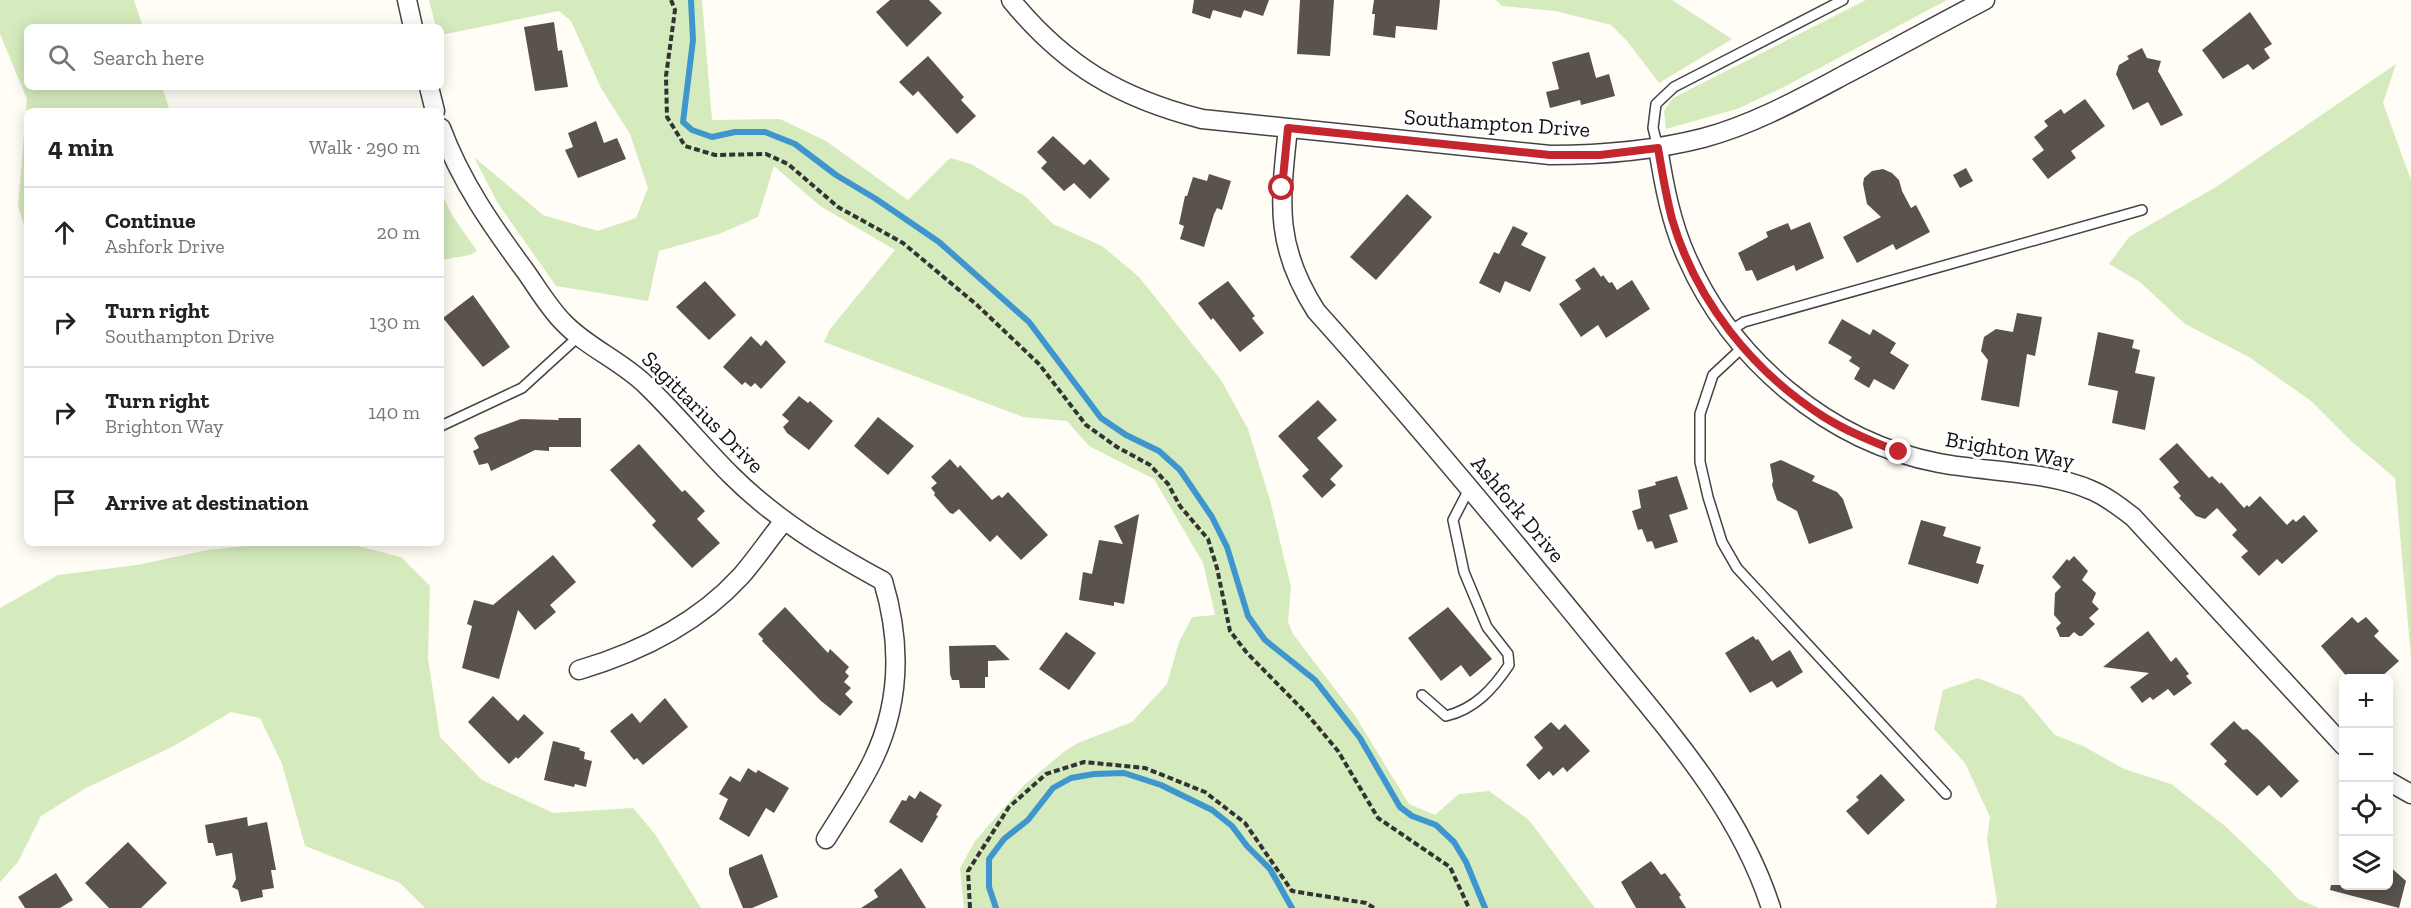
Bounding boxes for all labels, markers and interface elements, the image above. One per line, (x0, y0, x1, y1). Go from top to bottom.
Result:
search box (24, 24, 444, 90)
icon: search (45, 41, 78, 74)
text: Search here (93, 44, 204, 71)
street label: Southampton Drive (1403, 103, 1591, 143)
text: 4 min (48, 131, 114, 163)
text: Walk · 290 m (309, 135, 420, 159)
route start (1268, 174, 1294, 200)
text: Continue (105, 207, 196, 234)
icon: ahead (48, 216, 81, 249)
text: 20 m (376, 220, 420, 244)
text: Ashfork Drive (105, 234, 225, 258)
text: Turn right (105, 297, 209, 324)
icon: right (48, 306, 81, 339)
text: 130 m (369, 310, 420, 334)
text: Southampton Drive (105, 324, 274, 348)
street label: Sagittarius Drive (636, 345, 770, 479)
text: Turn right (105, 387, 209, 414)
icon: right (48, 396, 81, 429)
text: 140 m (368, 400, 420, 424)
text: Brighton Way (105, 414, 224, 438)
street label: Brighton Way (1943, 425, 2077, 475)
route end (1885, 438, 1911, 464)
street label: Ashfork Drive (1465, 450, 1571, 568)
icon: arrive (48, 486, 81, 519)
text: Arrive at destination (105, 489, 308, 516)
map controls (2339, 674, 2393, 890)
button: + (2339, 674, 2393, 728)
button: − (2339, 728, 2393, 782)
button: locate (2339, 782, 2393, 836)
button: layers (2339, 836, 2393, 890)

